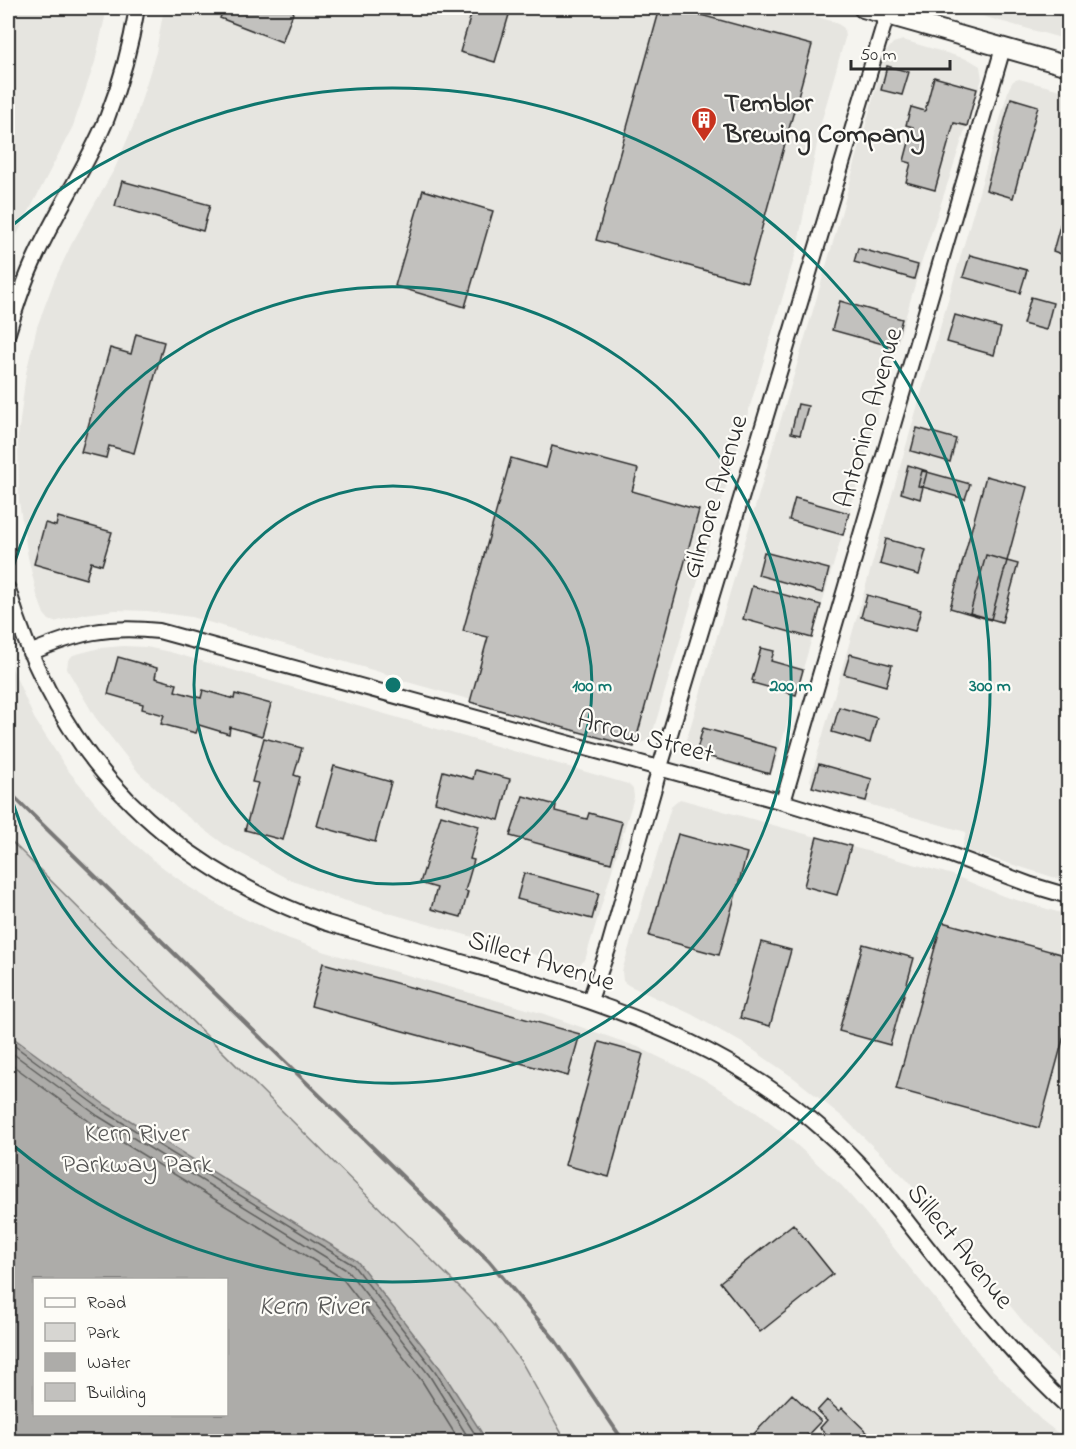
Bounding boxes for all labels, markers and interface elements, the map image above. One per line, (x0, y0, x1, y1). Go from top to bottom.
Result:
scale bar (851, 33, 950, 71)
text: 50 m (860, 43, 897, 69)
place label: Temblor Brewing Company (722, 85, 925, 156)
building icon: Temblor Brewing Company (689, 105, 719, 143)
street label: Antonino Avenue (826, 322, 915, 513)
street label: Gilmore Avenue (673, 410, 760, 584)
text: 100 m (572, 674, 612, 700)
text: 200 m (769, 674, 813, 700)
text: 300 m (968, 674, 1011, 700)
centre of rings (383, 675, 403, 695)
street label: Arrow Street (572, 701, 718, 775)
street label: Sillect Avenue (463, 921, 620, 1003)
park label: Kern River Parkway Park (61, 1115, 213, 1185)
street label: Sillect Avenue (896, 1176, 1023, 1319)
legend (33, 1278, 228, 1416)
water label: Kern River (258, 1287, 371, 1328)
text: Road (87, 1291, 126, 1317)
text: Park (87, 1321, 120, 1347)
text: Water (87, 1351, 131, 1377)
text: Building (86, 1381, 146, 1408)

